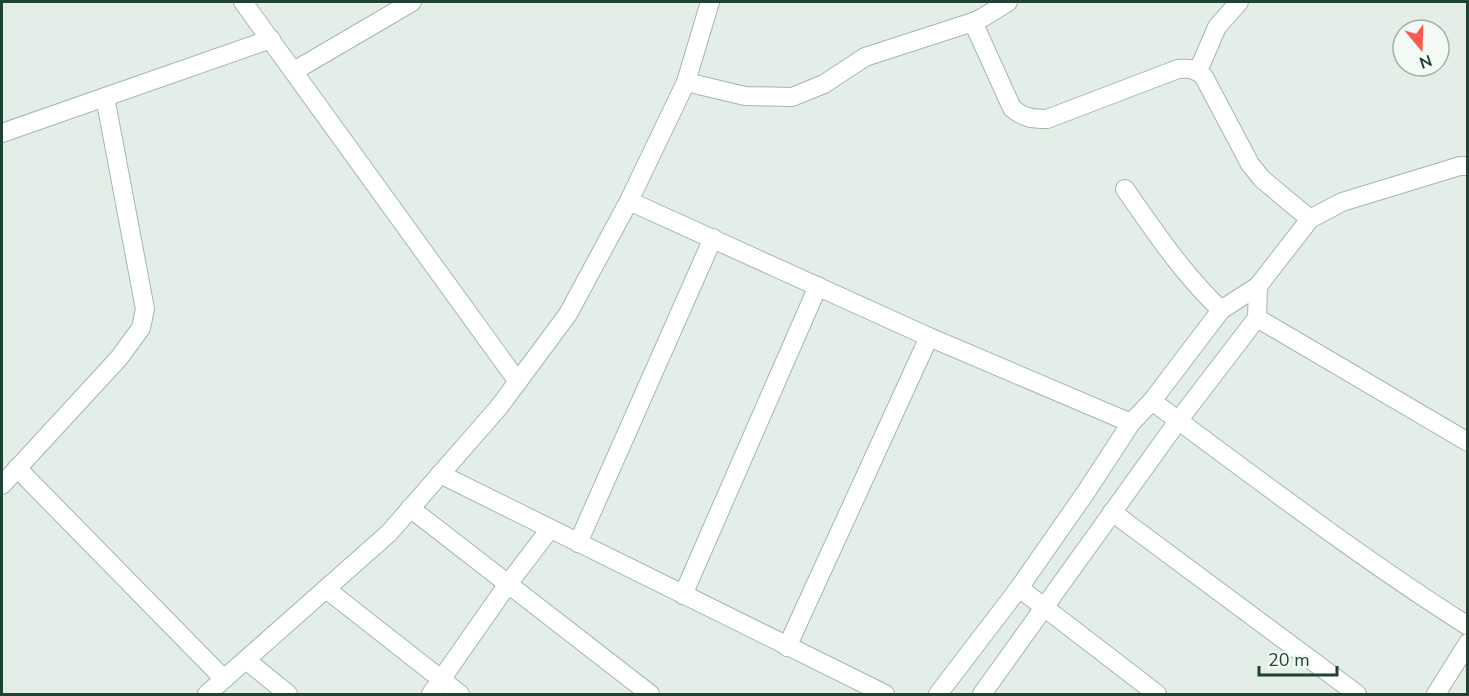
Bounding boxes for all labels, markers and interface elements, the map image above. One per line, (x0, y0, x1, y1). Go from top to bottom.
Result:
north arrow (1391, 18, 1451, 78)
text: N (1416, 49, 1435, 74)
scale bar (1259, 639, 1337, 677)
text: 20 m (1268, 648, 1310, 672)

